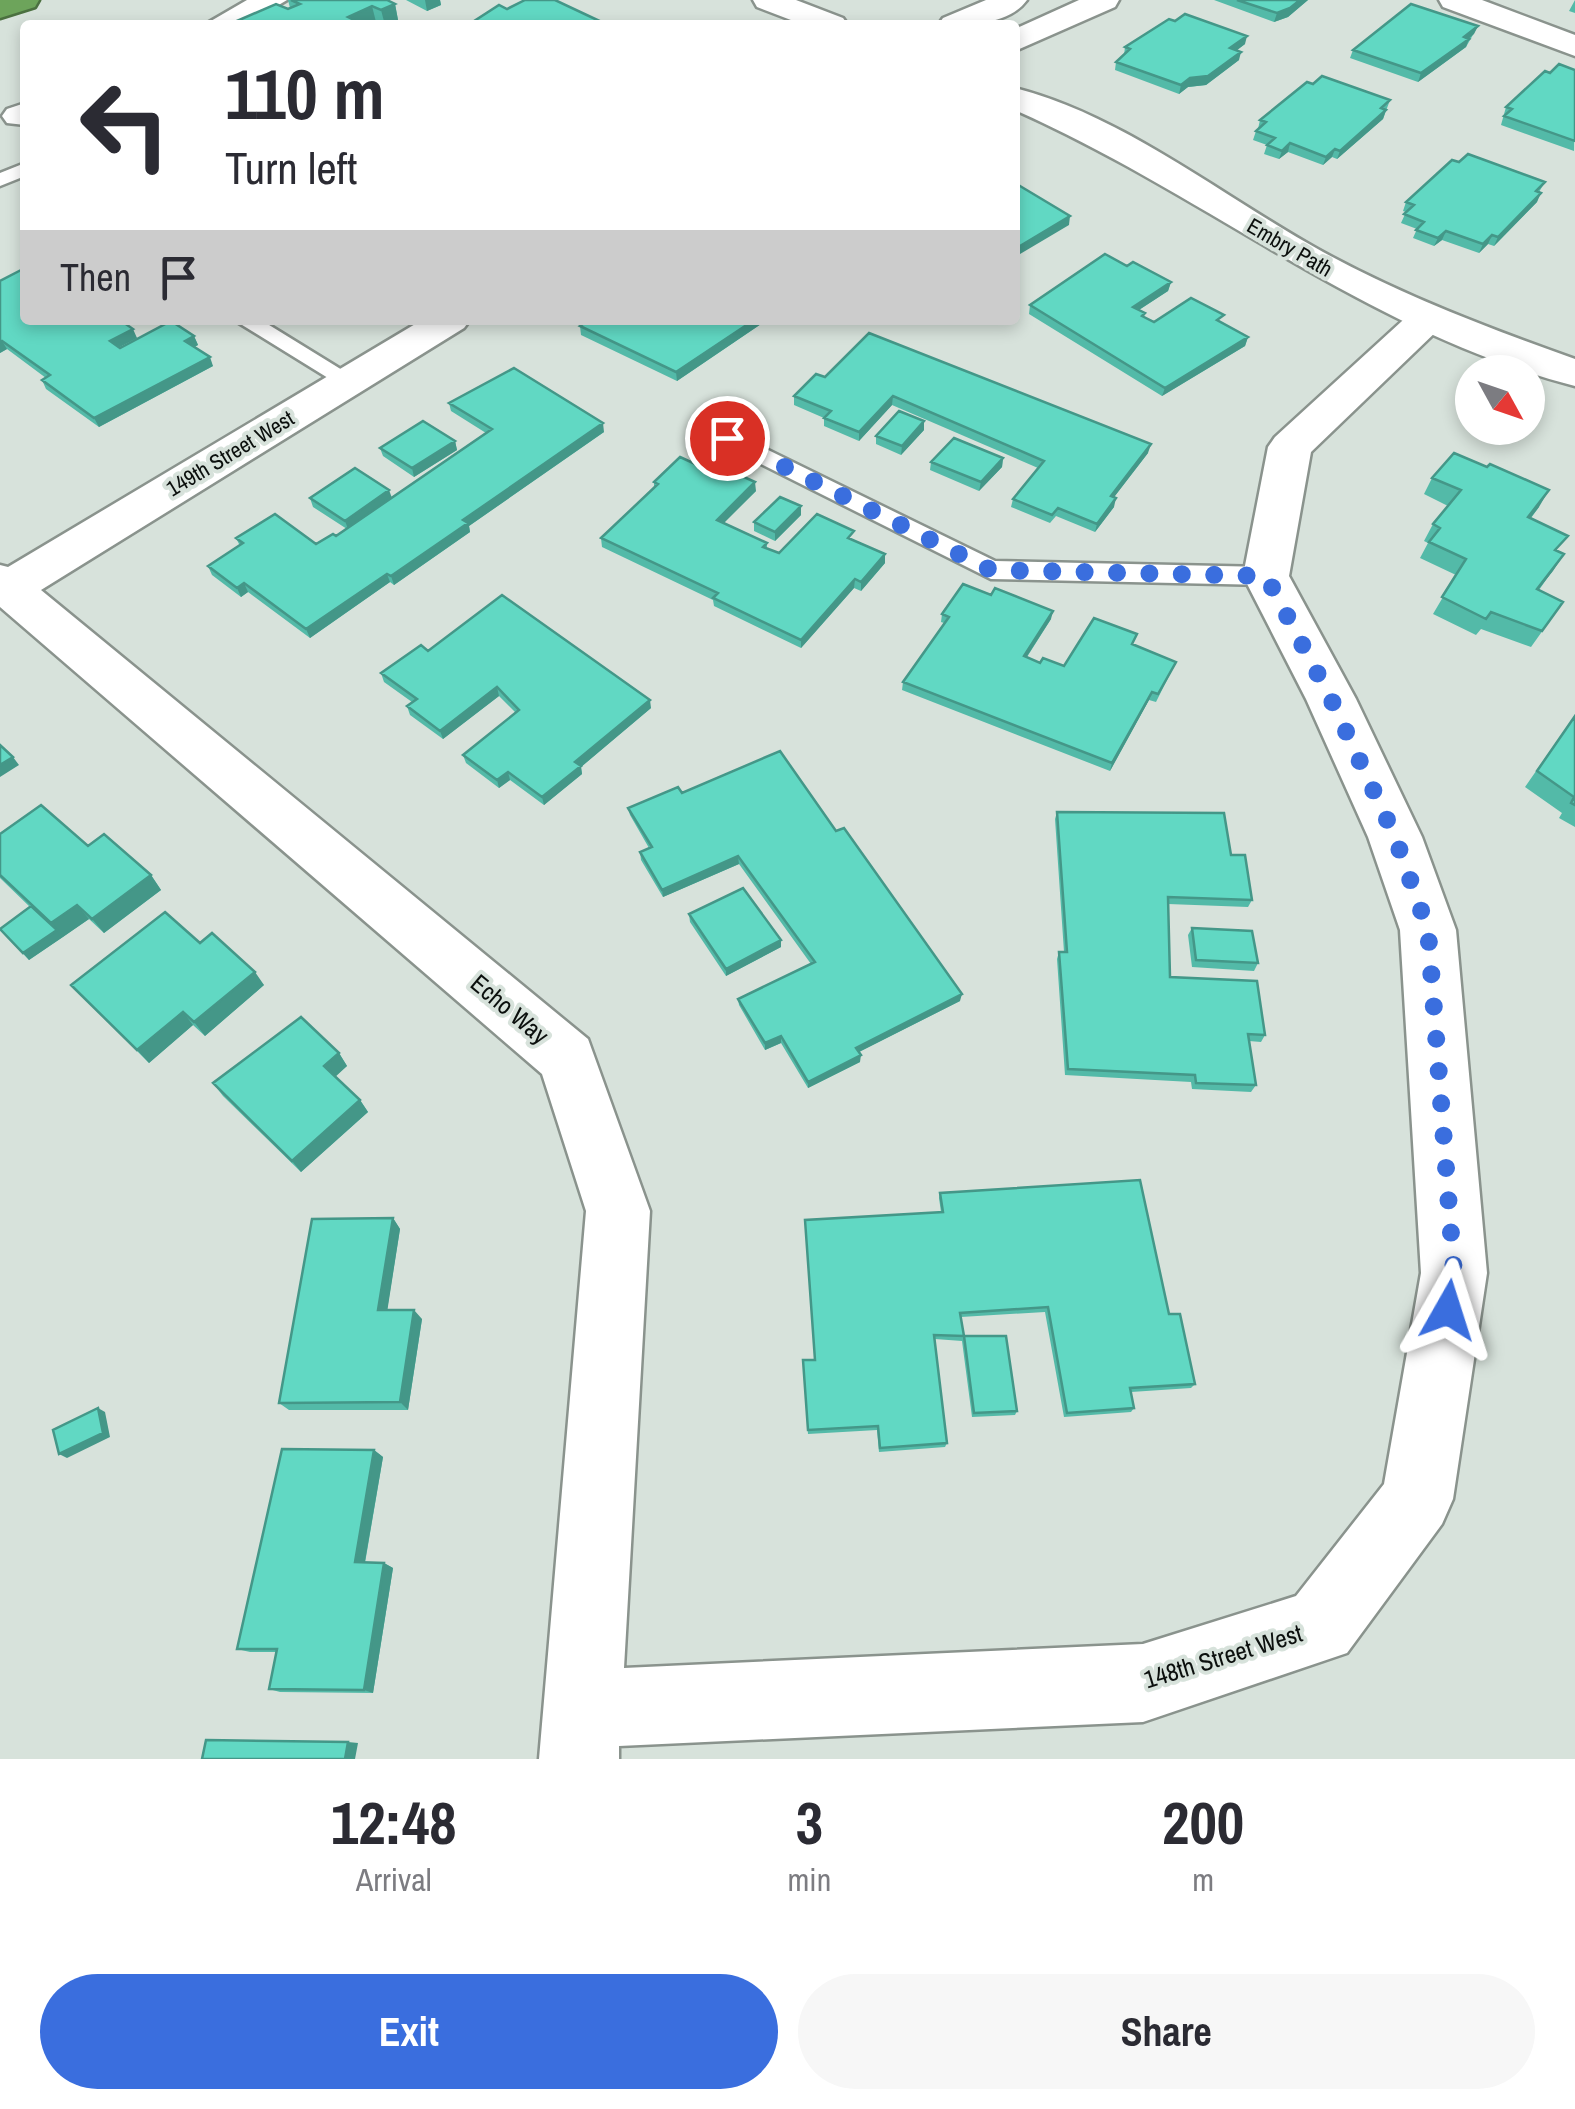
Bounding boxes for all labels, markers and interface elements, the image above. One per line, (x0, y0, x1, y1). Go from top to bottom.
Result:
text: 110 m (225, 47, 385, 141)
icon: left (60, 60, 190, 190)
text: Turn left (225, 137, 357, 198)
street label: Embry Path (1242, 210, 1338, 284)
icon: arrive (151, 250, 206, 305)
text: Then (60, 252, 131, 303)
north arrow (1455, 355, 1545, 445)
map controls (1455, 355, 1545, 445)
pin (685, 396, 770, 481)
street label: 149th Street West (161, 403, 299, 503)
icon: arrive (700, 411, 755, 466)
street label: Echo Way (464, 966, 557, 1052)
position arrow (1396, 1258, 1500, 1362)
street label: 148th Street West (1140, 1616, 1307, 1696)
text: 12:48 (331, 1782, 457, 1863)
text: 3 (796, 1782, 823, 1863)
text: 200 (1162, 1782, 1244, 1863)
text: Arrival (356, 1858, 432, 1901)
text: min (787, 1858, 831, 1901)
text: m (1192, 1858, 1214, 1901)
button: Exit (40, 1974, 778, 2089)
button: Share (798, 1974, 1535, 2089)

